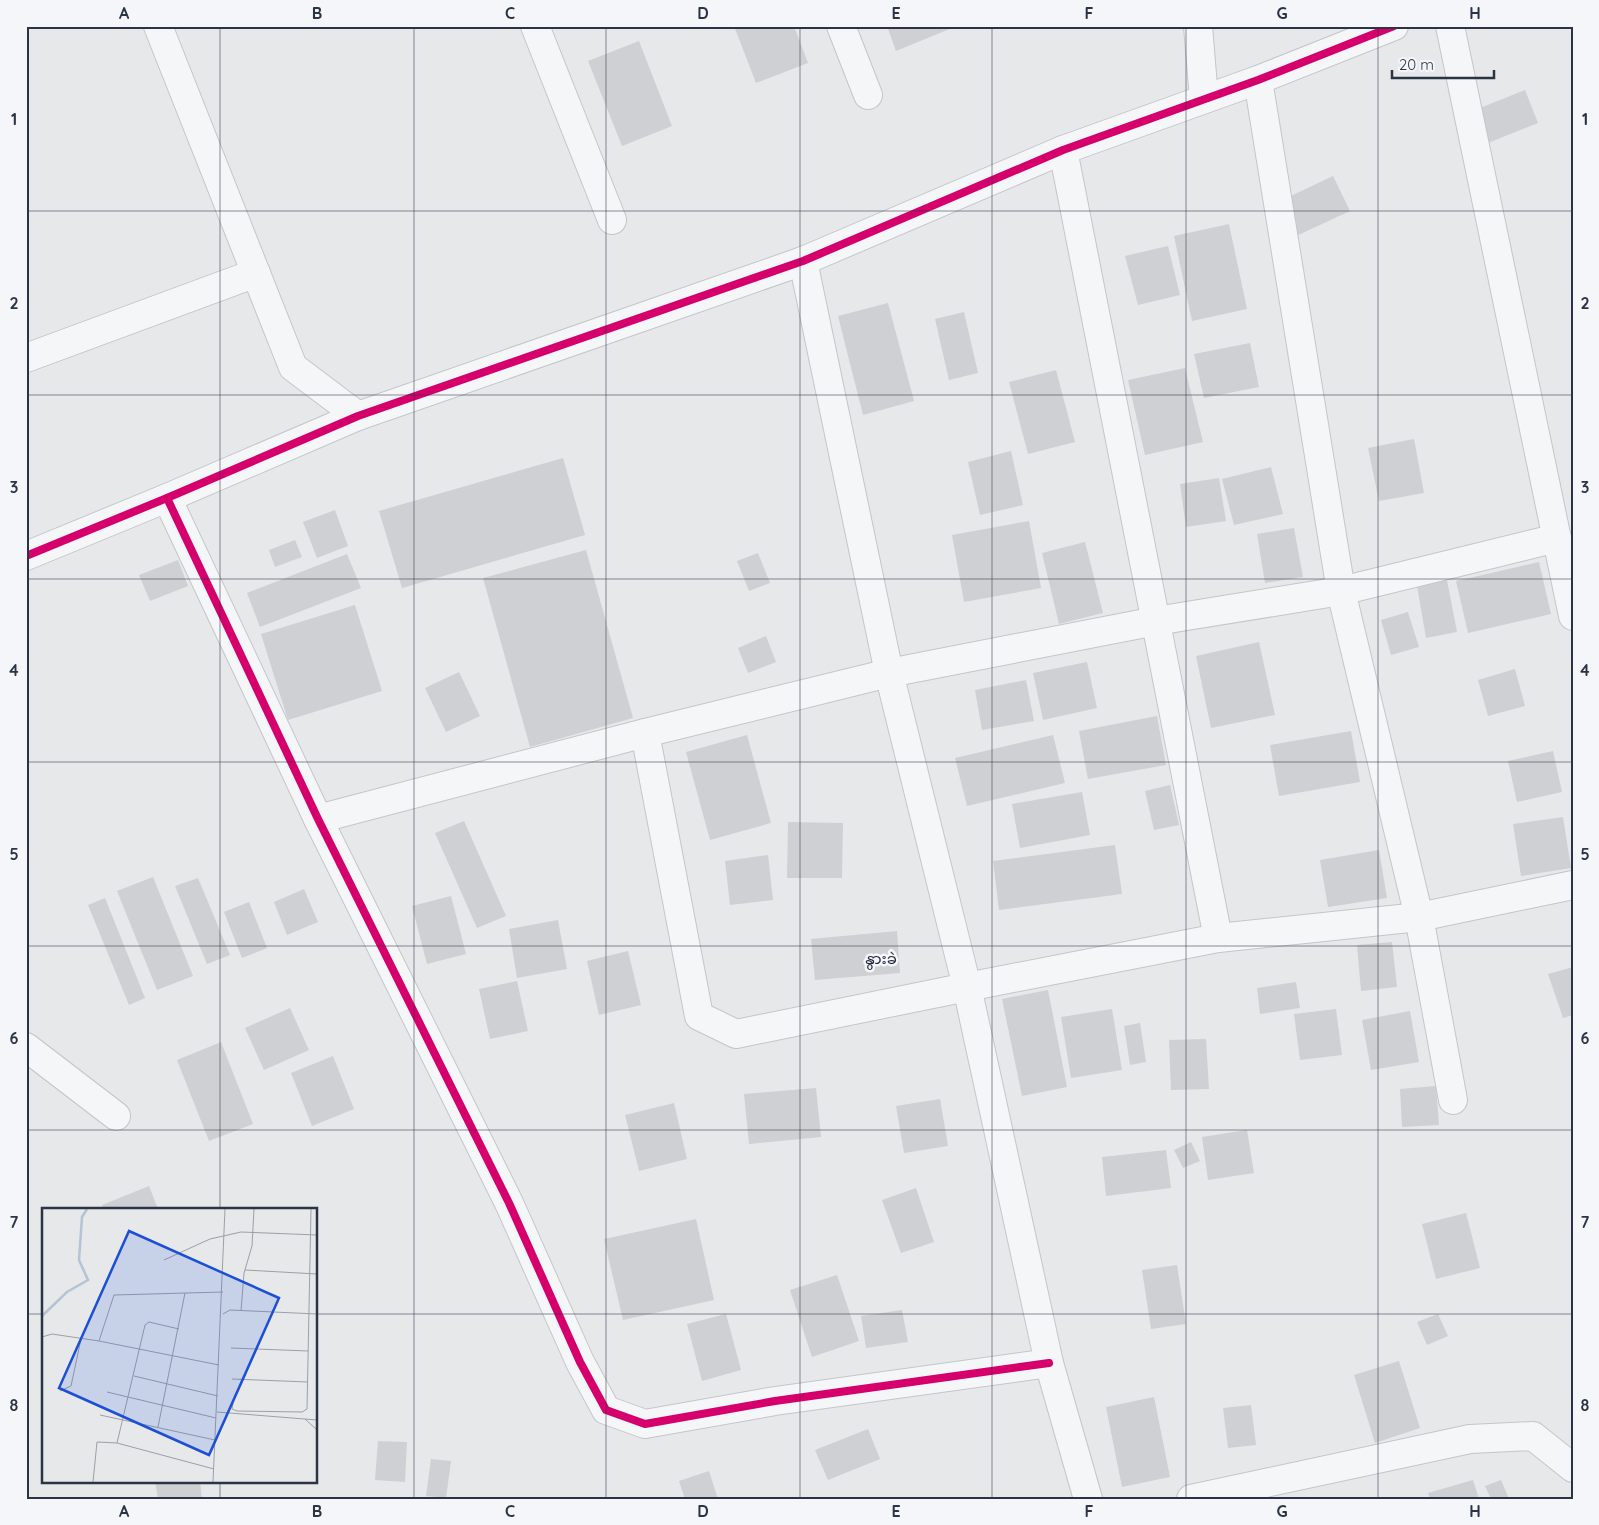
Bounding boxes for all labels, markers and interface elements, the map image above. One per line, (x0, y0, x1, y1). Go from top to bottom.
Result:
text: A (119, 3, 130, 23)
text: B (312, 3, 322, 23)
text: C (505, 3, 515, 23)
text: D (697, 3, 709, 23)
text: E (891, 3, 901, 23)
text: F (1085, 3, 1094, 23)
text: G (1276, 3, 1288, 23)
text: H (1469, 3, 1481, 23)
scale bar (1392, 48, 1494, 80)
text: 20 m (1399, 55, 1434, 74)
text: 1 (11, 109, 17, 129)
text: 1 (1582, 109, 1588, 129)
text: 2 (9, 293, 19, 313)
text: 2 (1580, 293, 1590, 313)
text: 3 (10, 477, 18, 497)
text: 3 (1581, 477, 1589, 497)
text: 4 (9, 660, 19, 680)
text: 4 (1580, 660, 1590, 680)
text: 5 (9, 844, 19, 864)
text: 5 (1580, 844, 1590, 864)
district label: နွားခဲ (865, 949, 897, 970)
text: 6 (10, 1028, 19, 1048)
text: 6 (1581, 1028, 1590, 1048)
inset map (42, 1208, 318, 1482)
text: 7 (10, 1212, 19, 1232)
text: 7 (1581, 1212, 1590, 1232)
text: 8 (10, 1395, 19, 1415)
text: 8 (1581, 1395, 1590, 1415)
text: A (119, 1501, 130, 1521)
text: B (312, 1501, 322, 1521)
text: C (505, 1501, 515, 1521)
text: D (697, 1501, 709, 1521)
text: E (891, 1501, 901, 1521)
text: F (1085, 1501, 1094, 1521)
text: G (1276, 1501, 1288, 1521)
text: H (1469, 1501, 1481, 1521)

